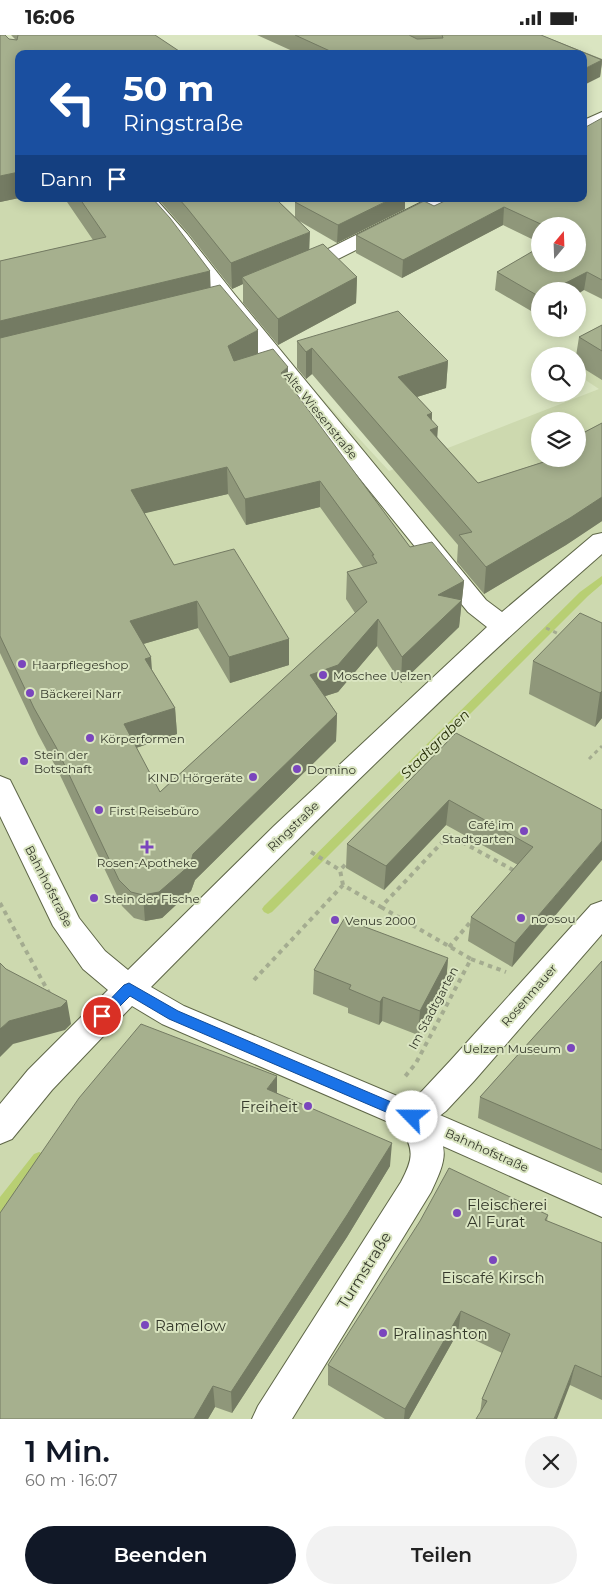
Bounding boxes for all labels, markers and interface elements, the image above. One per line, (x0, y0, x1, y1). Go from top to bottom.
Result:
text: 16:06 (25, 6, 75, 29)
text: 50 m (123, 67, 214, 110)
icon: left (40, 70, 105, 135)
text: Ringstraße (123, 110, 243, 137)
icon: arrive (103, 165, 131, 193)
text: Dann (40, 168, 93, 191)
north arrow (531, 217, 586, 273)
map controls (531, 217, 586, 467)
button: sound (531, 282, 586, 337)
button: search (531, 347, 586, 402)
street label: Alte Wiesenstraße (281, 368, 361, 462)
button: layers (531, 412, 586, 467)
place label: Haarpflegeshop (32, 657, 128, 672)
marker: Haarpflegeshop (16, 658, 28, 670)
place label: Moschee Uelzen (333, 668, 432, 683)
marker: Moschee Uelzen (317, 669, 329, 681)
place label: Bäckerei Narr (40, 686, 122, 701)
marker: Bäckerei Narr (24, 687, 36, 699)
water label: Stadtgraben (397, 706, 473, 782)
place label: Körperformen (100, 731, 185, 746)
marker: Körperformen (84, 732, 96, 744)
place label: Stein der Botschaft (34, 747, 92, 776)
marker: Stein der Botschaft (18, 755, 30, 767)
place label: Domino (307, 762, 356, 777)
marker: Domino (291, 763, 303, 775)
place label: KIND Hörgeräte (147, 770, 243, 785)
marker: KIND Hörgeräte (247, 771, 259, 783)
street label: Ringstraße (264, 798, 322, 854)
place label: First Reisebüro (109, 803, 199, 818)
marker: First Reisebüro (93, 804, 105, 816)
place label: Café im Stadtgarten (442, 817, 514, 846)
marker: Café im Stadtgarten (518, 825, 530, 837)
marker: Rosen-Apotheke (141, 841, 153, 853)
street label: Bahnhofstraße (22, 843, 76, 929)
place label: Rosen-Apotheke (97, 855, 197, 870)
place label: Stein der Fische (104, 891, 200, 906)
marker: Stein der Fische (88, 892, 100, 904)
place label: noosou (531, 911, 576, 926)
marker: noosou (515, 912, 527, 924)
place label: Venus 2000 (345, 913, 416, 928)
marker: Venus 2000 (329, 914, 341, 926)
street label: Rosenmauer (498, 961, 560, 1029)
street label: Im Stadtgarten (405, 964, 461, 1052)
pin (81, 995, 123, 1037)
icon: arrive (88, 1002, 116, 1030)
place label: Uelzen Museum (463, 1041, 561, 1056)
marker: Uelzen Museum (565, 1042, 577, 1054)
position arrow (385, 1090, 437, 1142)
place label: Freiheit (241, 1097, 298, 1116)
marker: Freiheit (302, 1100, 314, 1112)
street label: Bahnhofstraße (443, 1125, 531, 1175)
place label: Fleischerei Al Furat (467, 1195, 547, 1231)
marker: Fleischerei Al Furat (451, 1207, 463, 1219)
street label: Turmstraße (333, 1228, 395, 1312)
marker: Eiscafé Kirsch (487, 1254, 499, 1266)
place label: Eiscafé Kirsch (441, 1268, 545, 1287)
place label: Ramelow (155, 1316, 227, 1335)
marker: Ramelow (139, 1319, 151, 1331)
place label: Pralinashton (393, 1324, 488, 1343)
marker: Pralinashton (377, 1327, 389, 1339)
text: 1 Min. (25, 1433, 110, 1470)
button: close (525, 1436, 577, 1488)
text: 60 m · 16:07 (25, 1471, 118, 1490)
button: Beenden (25, 1526, 296, 1584)
button: Teilen (306, 1526, 577, 1584)

